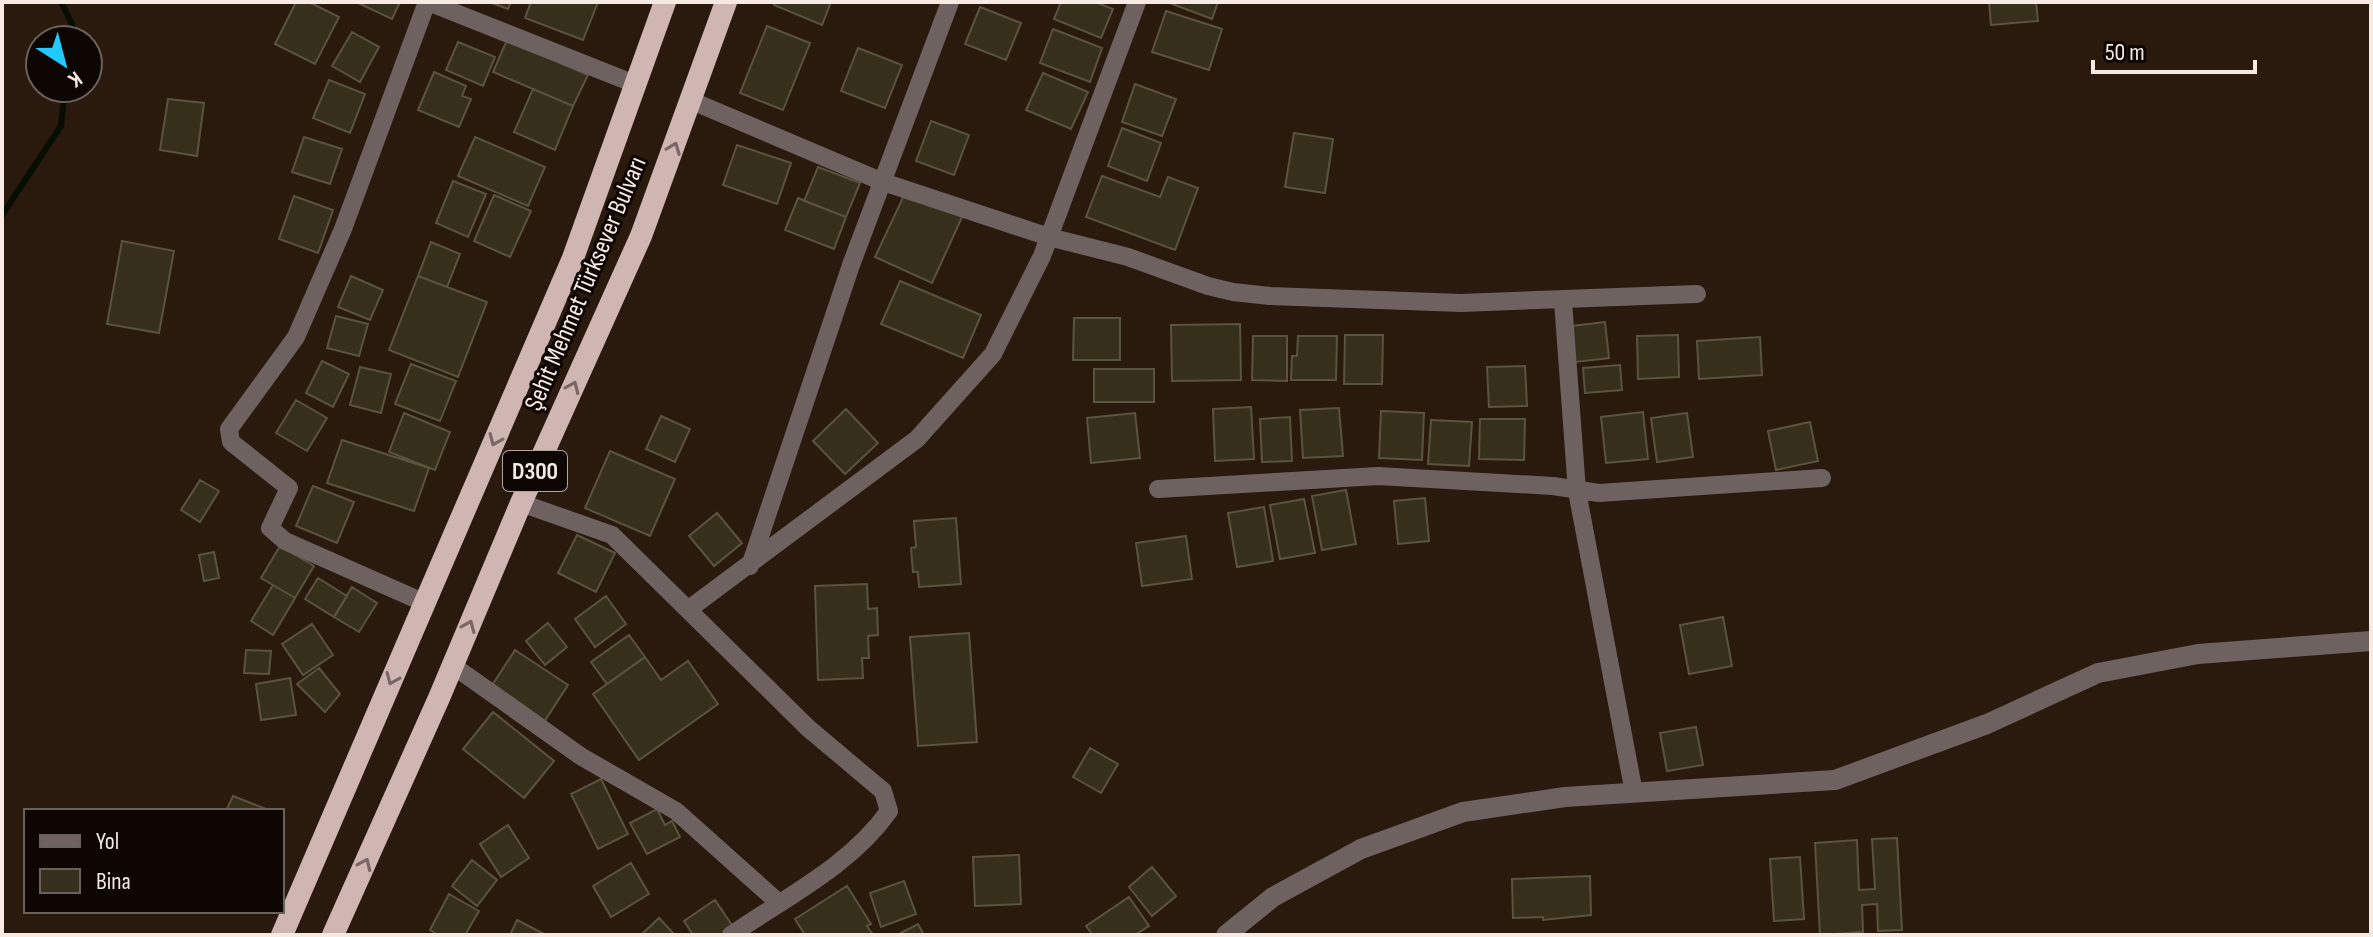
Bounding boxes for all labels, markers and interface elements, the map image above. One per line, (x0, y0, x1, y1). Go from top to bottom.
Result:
north arrow (24, 24, 104, 104)
scale bar (2093, 24, 2255, 74)
text: 50 m (2105, 38, 2145, 67)
text: K (62, 65, 87, 93)
one-way arrow (664, 142, 681, 156)
street label: Şehit Mehmet Türksever Bulvarı (518, 152, 654, 416)
one-way arrow (563, 381, 579, 396)
one-way arrow (489, 432, 505, 446)
road number: D300 (503, 451, 567, 491)
one-way arrow (459, 620, 476, 634)
one-way arrow (386, 671, 402, 685)
legend (24, 809, 284, 913)
text: Yol (96, 827, 119, 856)
one-way arrow (355, 858, 371, 872)
text: Bina (96, 867, 131, 896)

